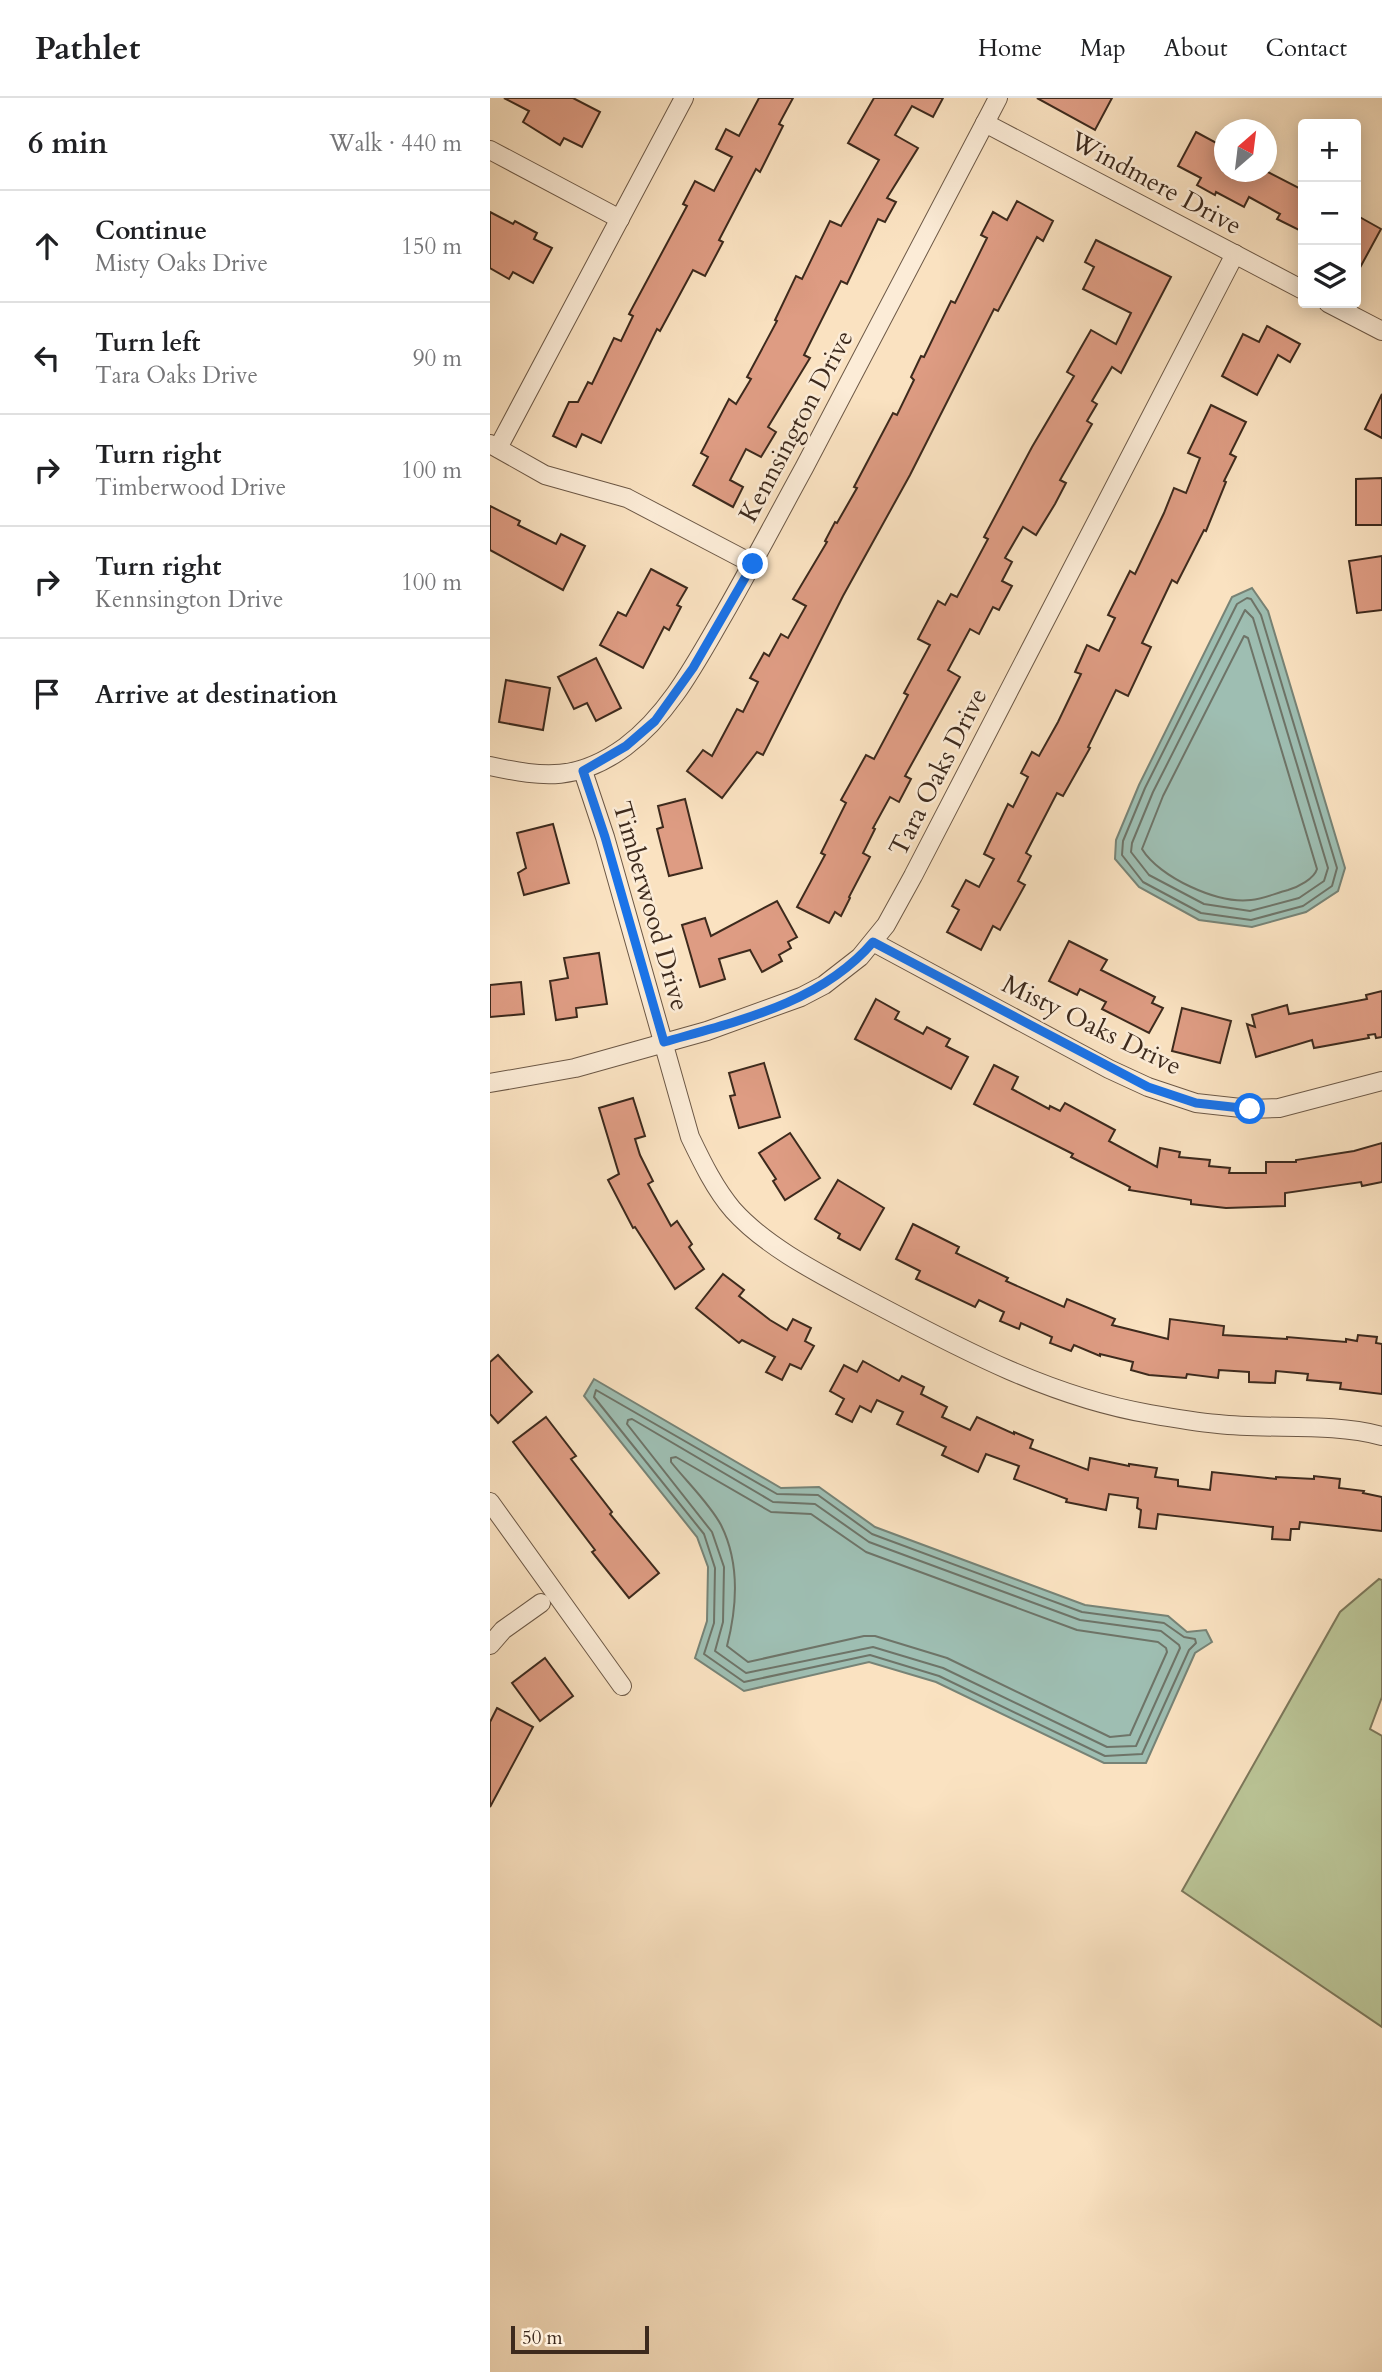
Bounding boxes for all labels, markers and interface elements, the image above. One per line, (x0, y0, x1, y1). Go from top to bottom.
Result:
text: Pathlet (35, 26, 140, 71)
text: Home (978, 32, 1042, 65)
text: Map (1080, 32, 1126, 65)
text: About (1164, 32, 1228, 65)
text: Contact (1266, 32, 1347, 65)
north arrow (1214, 119, 1277, 182)
map controls (1298, 119, 1361, 308)
button: + (1298, 119, 1361, 182)
text: 6 min (28, 123, 108, 164)
street label: Windmere Drive (1063, 123, 1248, 243)
text: Walk · 440 m (329, 128, 462, 159)
button: − (1298, 182, 1361, 245)
text: Continue (95, 213, 207, 248)
icon: ahead (28, 227, 66, 265)
text: 150 m (401, 231, 462, 262)
button: layers (1298, 245, 1361, 308)
text: Misty Oaks Drive (95, 248, 268, 279)
street label: Kennsington Drive (731, 324, 861, 528)
text: Turn left (95, 325, 200, 360)
icon: left (28, 339, 66, 377)
text: 90 m (413, 343, 462, 374)
text: Tara Oaks Drive (95, 360, 258, 391)
text: Turn right (95, 437, 222, 472)
icon: right (28, 451, 66, 489)
text: 100 m (401, 455, 462, 486)
text: Timberwood Drive (95, 472, 286, 503)
route end (737, 548, 768, 579)
text: Turn right (95, 549, 222, 584)
icon: right (28, 563, 66, 601)
text: 100 m (401, 567, 462, 598)
text: Kennsington Drive (95, 584, 283, 615)
icon: arrive (28, 675, 66, 713)
text: Arrive at destination (95, 677, 338, 712)
street label: Tara Oaks Drive (881, 682, 995, 862)
street label: Timberwood Drive (604, 797, 698, 1015)
street label: Misty Oaks Drive (996, 966, 1188, 1084)
route start (1234, 1093, 1265, 1124)
scale bar (511, 2323, 649, 2355)
text: 50 m (522, 2325, 563, 2351)

